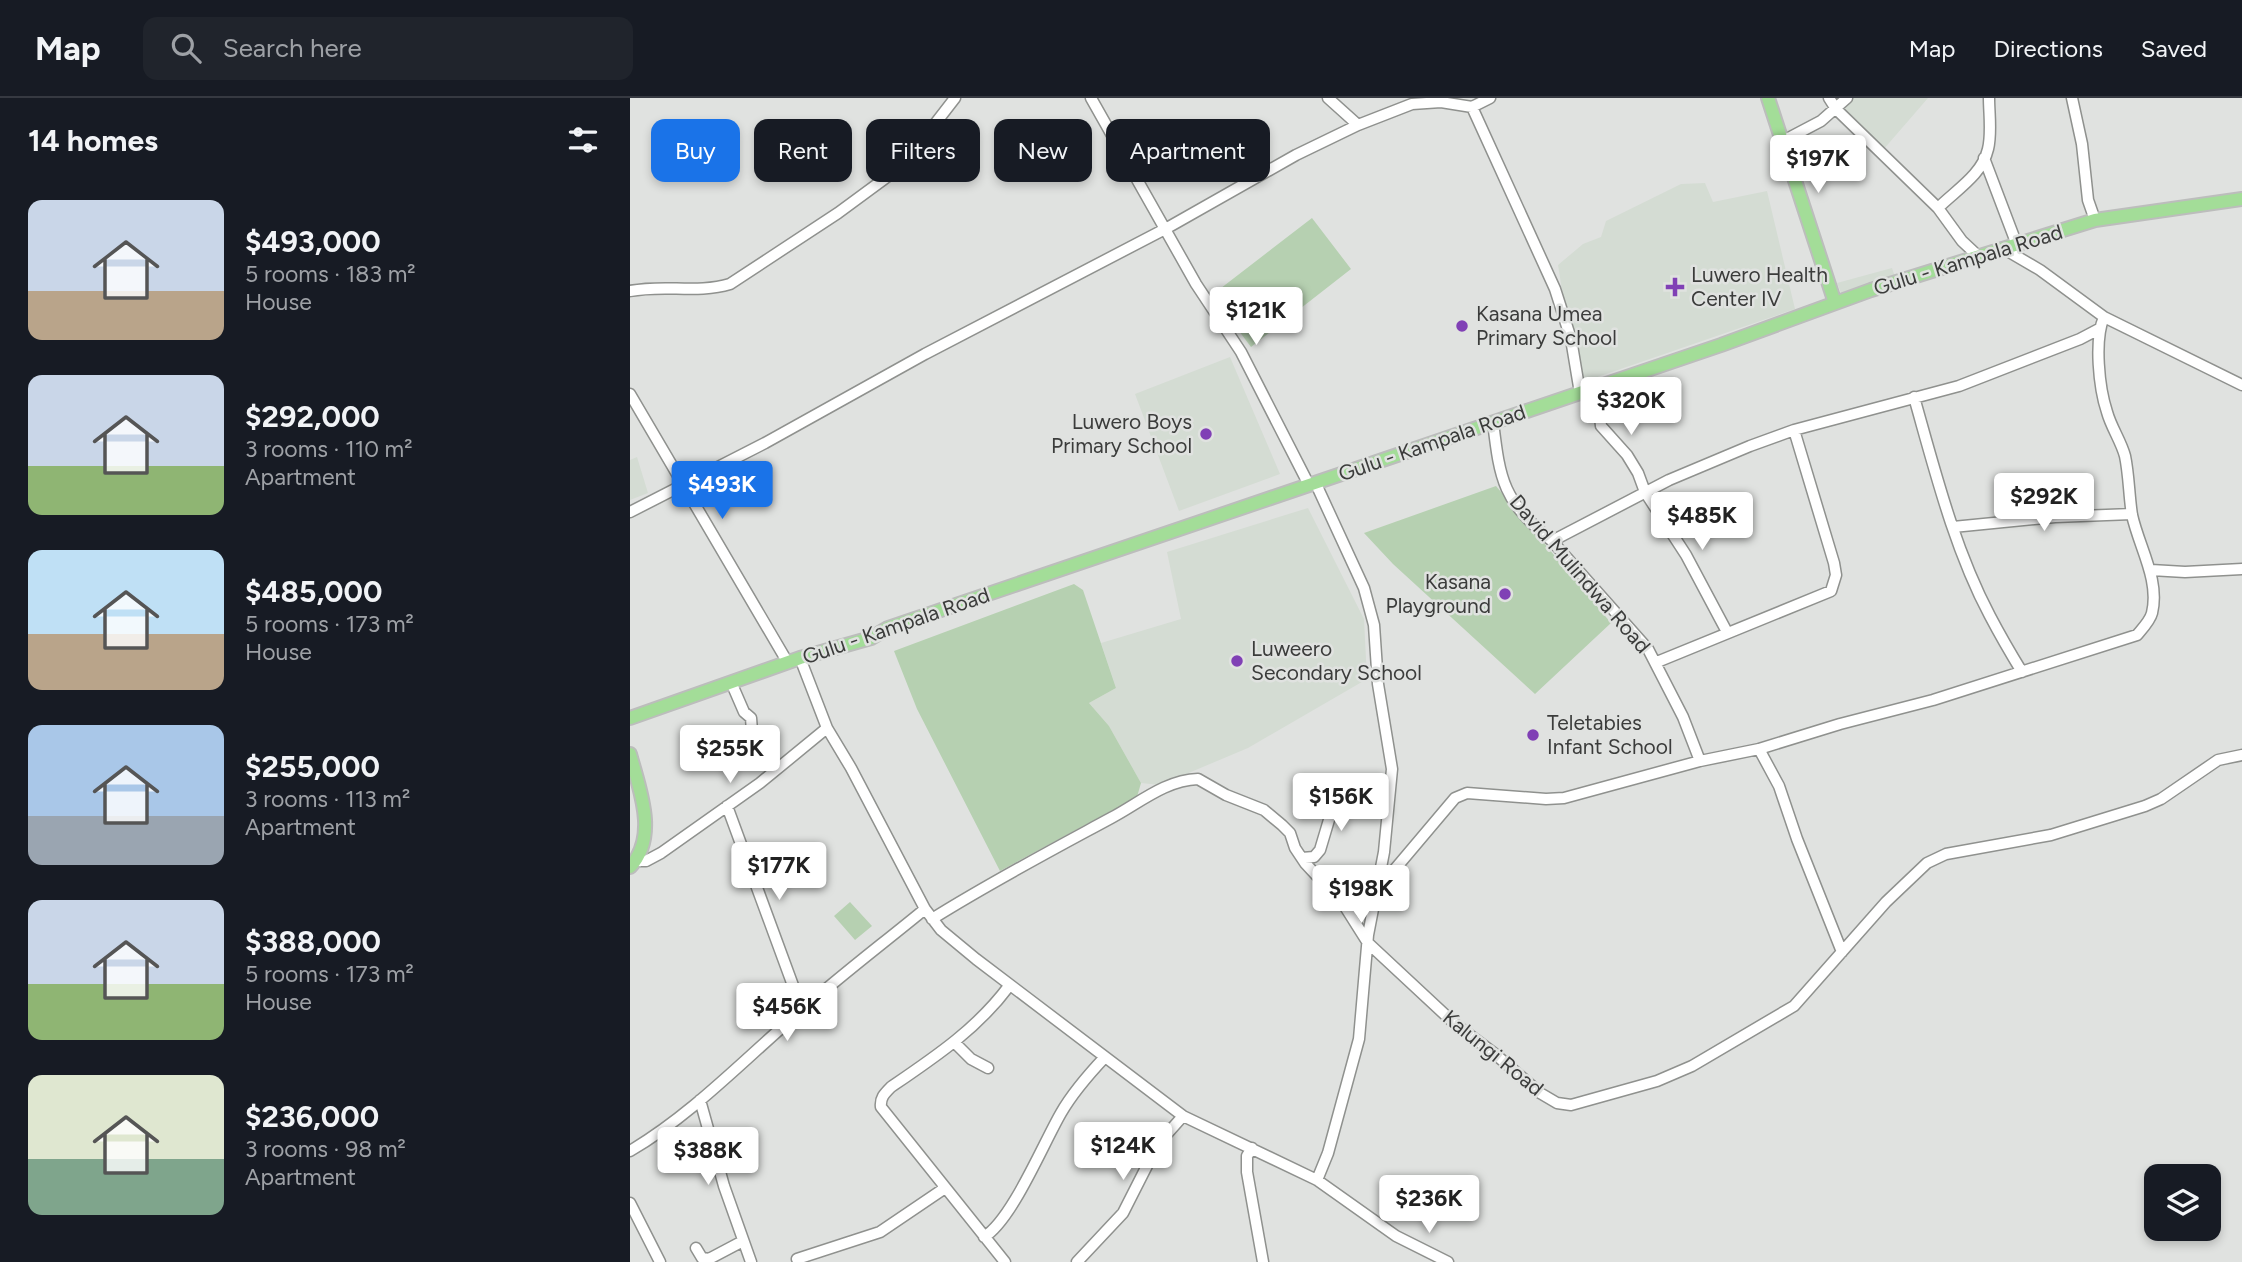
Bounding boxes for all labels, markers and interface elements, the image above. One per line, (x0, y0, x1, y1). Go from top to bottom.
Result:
search box (143, 17, 633, 80)
text: Map (35, 29, 101, 68)
icon: search (167, 29, 205, 67)
text: Search here (223, 32, 362, 64)
text: Map (1909, 34, 1955, 63)
text: Directions (1993, 34, 2103, 63)
text: Saved (2141, 34, 2207, 63)
chip: Buy (651, 119, 740, 182)
chip: Rent (754, 119, 852, 182)
chip: Filters (866, 119, 980, 182)
chip: New (994, 119, 1092, 182)
chip: Apartment (1106, 119, 1270, 182)
icon: filters (564, 121, 602, 159)
text: 14 homes (28, 122, 158, 159)
pin: $197K (1769, 136, 1867, 195)
text: $197K (1786, 144, 1850, 172)
street label: Gulu - Kampala Road (1870, 219, 2065, 300)
text: $493,000 (245, 223, 381, 260)
icon: home (84, 228, 168, 312)
text: 5 rooms · 183 m² (245, 260, 416, 288)
place label: Luwero Health Center IV (1691, 262, 1828, 311)
marker: Luwero Health Center IV (1665, 277, 1685, 297)
text: House (245, 288, 312, 316)
pin: $121K (1207, 288, 1305, 347)
text: $121K (1226, 296, 1286, 324)
place label: Kasana Umea Primary School (1476, 301, 1617, 350)
marker: Kasana Umea Primary School (1454, 318, 1470, 334)
pin: $320K (1582, 378, 1680, 437)
text: $320K (1596, 386, 1666, 414)
text: $292,000 (245, 398, 380, 435)
street label: Gulu - Kampala Road (1335, 399, 1529, 486)
icon: home (84, 403, 168, 487)
place label: Luwero Boys Primary School (1051, 409, 1192, 458)
marker: Luwero Boys Primary School (1198, 426, 1214, 442)
text: 3 rooms · 110 m² (245, 435, 412, 463)
pin: $493K (673, 462, 771, 521)
text: Apartment (245, 463, 356, 491)
text: $493K (688, 470, 756, 498)
pin: $292K (1995, 474, 2093, 533)
text: $292K (2010, 482, 2078, 510)
street label: David Mulindwa Road (1505, 489, 1656, 658)
pin: $485K (1653, 492, 1751, 552)
text: $485K (1667, 501, 1737, 529)
place label: Kasana Playground (1386, 569, 1491, 618)
text: $485,000 (245, 573, 382, 610)
icon: home (84, 578, 168, 662)
street label: Gulu - Kampala Road (799, 582, 993, 669)
marker: Kasana Playground (1497, 586, 1513, 602)
text: 5 rooms · 173 m² (245, 610, 414, 638)
place label: Luweero Secondary School (1251, 636, 1422, 685)
text: House (245, 638, 312, 666)
marker: Luweero Secondary School (1229, 653, 1245, 669)
place label: Teletabies Infant School (1547, 710, 1673, 759)
pin: $255K (681, 726, 779, 785)
marker: Teletabies Infant School (1525, 727, 1541, 743)
text: $255K (696, 734, 764, 762)
text: $255,000 (245, 748, 380, 785)
icon: home (84, 753, 168, 837)
pin: $156K (1292, 774, 1390, 833)
text: $156K (1309, 782, 1373, 810)
text: 3 rooms · 113 m² (245, 785, 410, 813)
text: Apartment (245, 813, 356, 841)
pin: $177K (730, 842, 828, 902)
text: $177K (747, 851, 811, 879)
pin: $198K (1312, 866, 1410, 925)
text: $198K (1328, 874, 1394, 902)
text: $388,000 (245, 923, 381, 960)
icon: home (84, 928, 168, 1012)
text: 5 rooms · 173 m² (245, 960, 414, 988)
pin: $456K (738, 984, 836, 1043)
text: House (245, 988, 312, 1016)
text: $456K (752, 992, 822, 1020)
street label: Kalungi Road (1438, 1004, 1549, 1101)
text: $236,000 (245, 1098, 379, 1135)
icon: home (84, 1103, 168, 1187)
pin: $124K (1074, 1122, 1172, 1182)
pin: $388K (659, 1128, 757, 1187)
text: $124K (1090, 1131, 1156, 1159)
text: 3 rooms · 98 m² (245, 1135, 406, 1163)
text: $388K (673, 1136, 743, 1164)
text: Apartment (245, 1163, 356, 1191)
map controls (2144, 1164, 2221, 1241)
button: layers (2144, 1164, 2221, 1241)
pin: $236K (1380, 1176, 1478, 1235)
text: $236K (1395, 1184, 1463, 1212)

